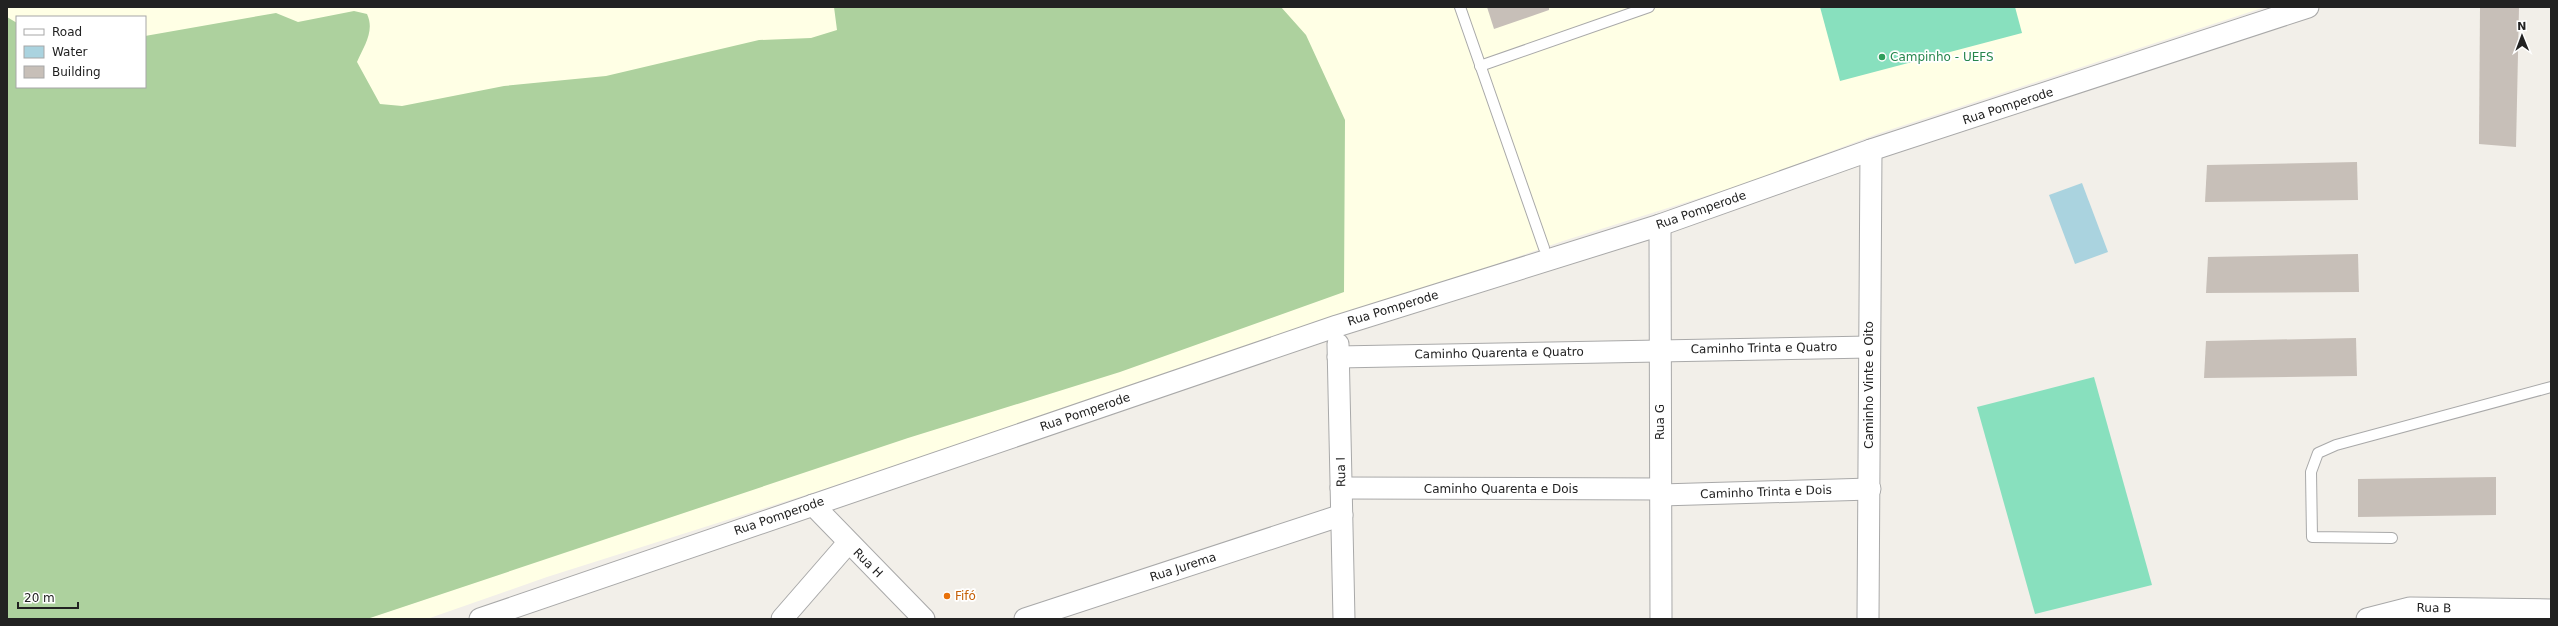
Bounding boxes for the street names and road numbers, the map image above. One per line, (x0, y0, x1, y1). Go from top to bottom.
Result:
street label: Rua Pomperode (1961, 85, 2055, 127)
street label: Rua Pomperode (1654, 188, 1748, 232)
street label: Rua Pomperode (1346, 288, 1440, 328)
street label: Caminho Vinte e Oito (1862, 321, 1876, 449)
street label: Caminho Trinta e Quatro (1691, 340, 1837, 356)
street label: Caminho Quarenta e Quatro (1414, 345, 1584, 361)
street label: Rua Pomperode (1038, 390, 1132, 434)
street label: Rua G (1653, 404, 1667, 440)
street label: Rua I (1334, 457, 1348, 487)
street label: Caminho Quarenta e Dois (1424, 482, 1578, 496)
street label: Caminho Trinta e Dois (1700, 483, 1832, 501)
street label: Rua Pomperode (732, 494, 826, 538)
street label: Rua H (850, 545, 886, 581)
street label: Rua Jurema (1148, 550, 1218, 584)
street label: Rua B (2416, 601, 2452, 615)

